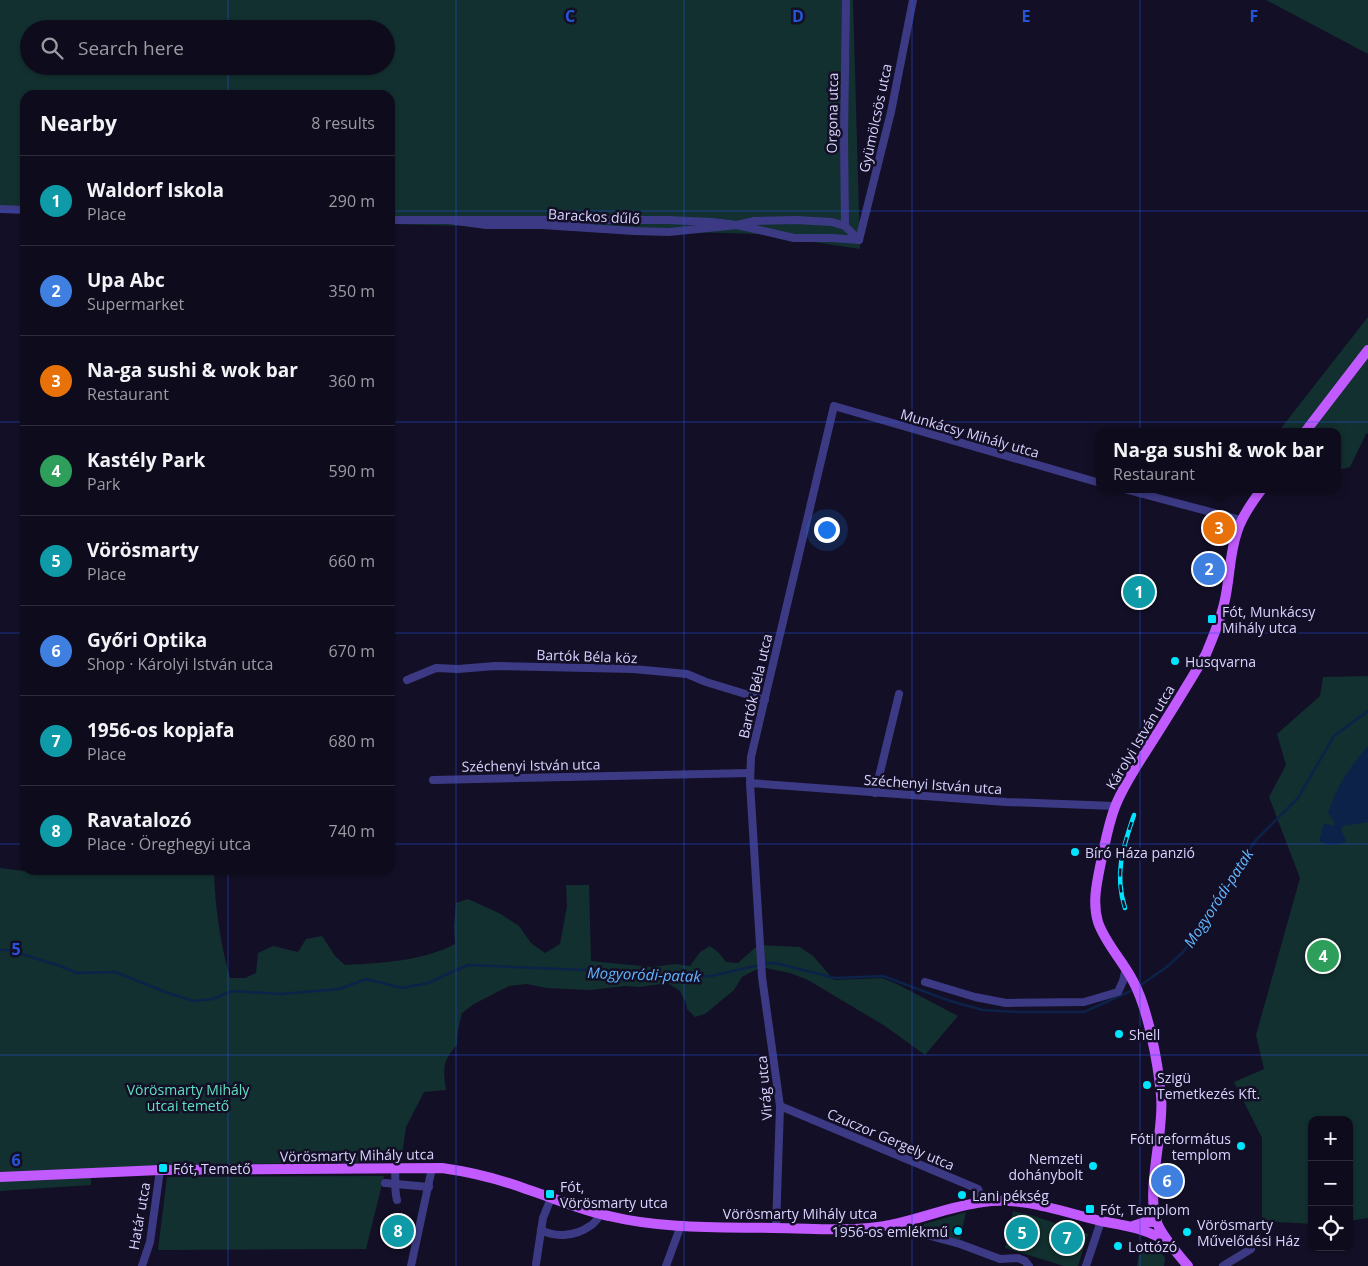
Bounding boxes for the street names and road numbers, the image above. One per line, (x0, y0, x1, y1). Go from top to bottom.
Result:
street label: Gyümölcsös utca (854, 62, 896, 174)
street label: Orgona utca (822, 72, 842, 154)
street label: Barackos dűlő (547, 204, 641, 228)
street label: Munkácsy Mihály utca (898, 404, 1042, 462)
street label: Bartók Béla utca (734, 632, 776, 740)
street label: Bartók Béla köz (536, 645, 638, 667)
street label: Károlyi István utca (1101, 681, 1179, 793)
street label: Széchenyi István utca (462, 754, 600, 776)
street label: Széchenyi István utca (863, 770, 1003, 798)
street label: Virág utca (752, 1055, 776, 1121)
street label: Czuczor Gergely utca (824, 1104, 958, 1174)
street label: Vörösmarty Mihály utca (280, 1144, 434, 1166)
street label: Határ utca (124, 1181, 154, 1251)
street label: Vörösmarty Mihály utca (723, 1204, 877, 1223)

